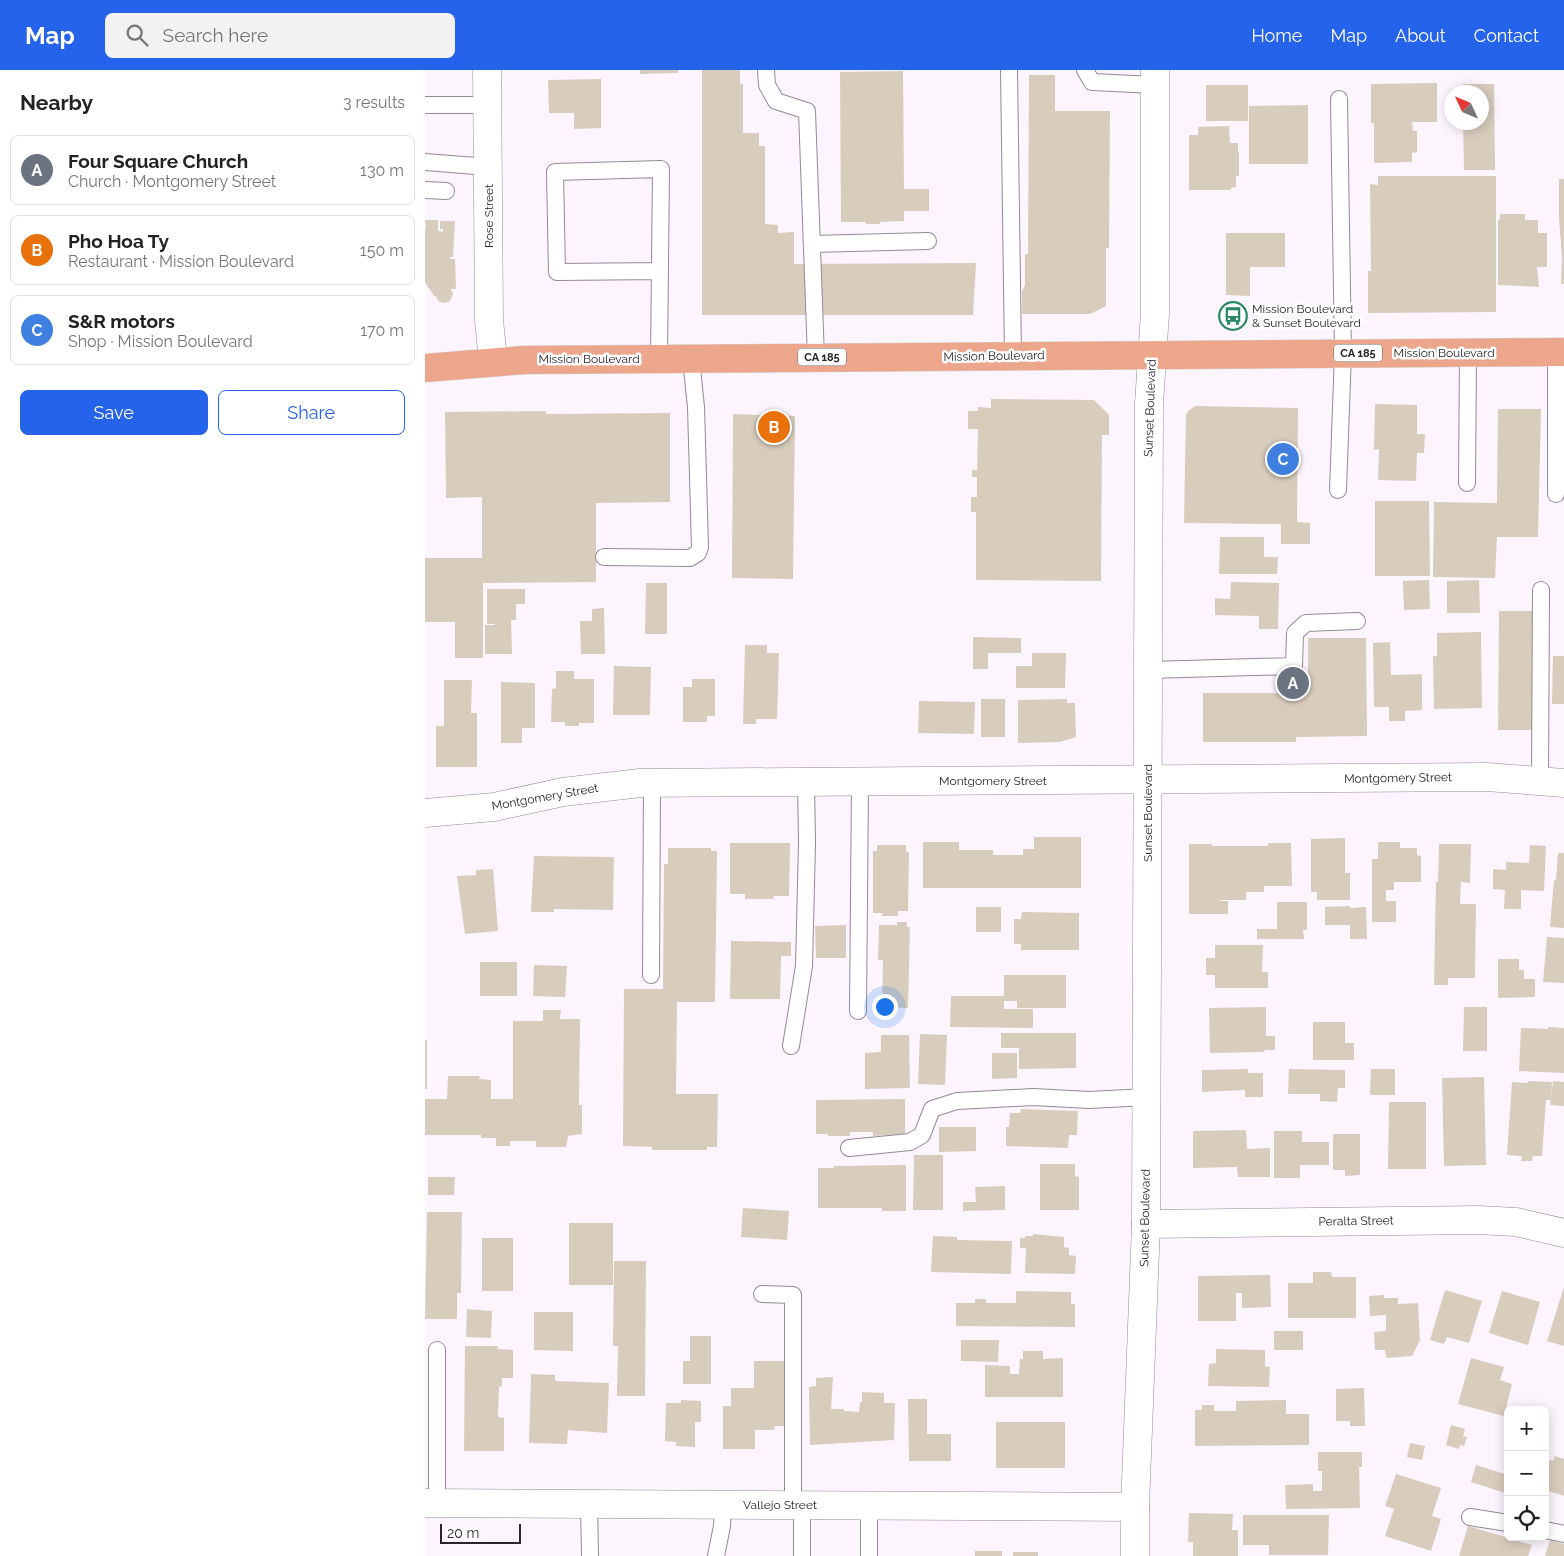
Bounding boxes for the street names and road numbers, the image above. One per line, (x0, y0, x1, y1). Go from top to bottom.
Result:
street label: Rose Street (482, 184, 496, 248)
road number: CA 185 (1334, 344, 1382, 362)
street label: Mission Boulevard (1393, 346, 1495, 360)
road number: CA 185 (798, 348, 846, 366)
street label: Mission Boulevard (943, 348, 1045, 364)
street label: Mission Boulevard (538, 352, 640, 366)
street label: Sunset Boulevard (1141, 359, 1159, 457)
street label: Sunset Boulevard (1141, 764, 1155, 862)
street label: Montgomery Street (1344, 770, 1452, 786)
street label: Montgomery Street (939, 774, 1047, 788)
street label: Montgomery Street (491, 781, 599, 813)
street label: Sunset Boulevard (1137, 1169, 1153, 1267)
street label: Peralta Street (1318, 1213, 1394, 1229)
street label: Vallejo Street (743, 1498, 817, 1512)

